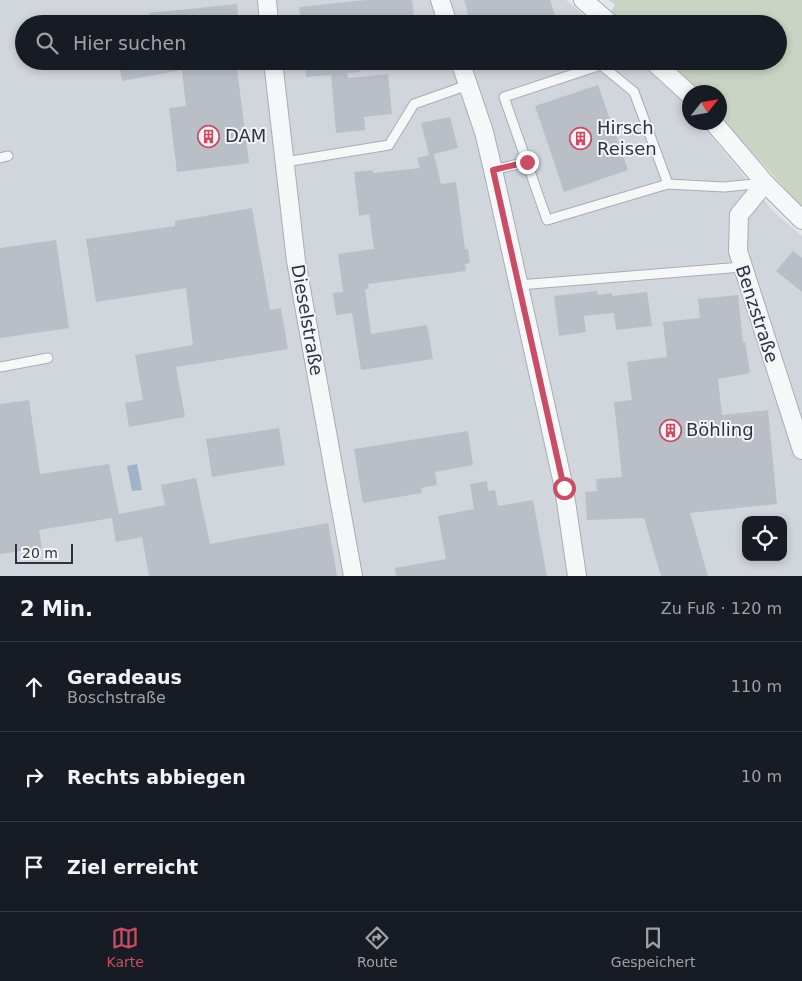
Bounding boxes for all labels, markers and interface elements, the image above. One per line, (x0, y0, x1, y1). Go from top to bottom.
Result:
search box (15, 15, 787, 70)
icon: search (33, 29, 61, 57)
text: Hier suchen (73, 32, 186, 54)
north arrow (682, 85, 727, 130)
place label: Hirsch Reisen (597, 117, 657, 159)
building icon: DAM (197, 124, 221, 148)
place label: DAM (225, 125, 266, 146)
building icon: Hirsch Reisen (569, 126, 593, 150)
route end (516, 151, 539, 174)
street label: Benzstraße (732, 262, 783, 365)
street label: Dieselstraße (287, 263, 328, 377)
building icon: Böhling (658, 418, 682, 442)
place label: Böhling (686, 419, 754, 440)
route start (553, 477, 576, 500)
map controls (742, 516, 787, 561)
button: locate (742, 516, 787, 561)
scale bar (15, 541, 72, 564)
text: 20 m (22, 545, 58, 561)
text: 2 Min. (20, 597, 93, 621)
text: Zu Fuß · 120 m (661, 599, 782, 618)
text: Geradeaus (67, 666, 182, 688)
icon: ahead (20, 673, 48, 701)
text: 110 m (731, 677, 782, 696)
text: Boschstraße (67, 688, 166, 707)
icon: right (20, 763, 48, 791)
text: Rechts abbiegen (67, 766, 246, 788)
text: 10 m (741, 767, 782, 786)
icon: arrive (20, 853, 48, 881)
text: Ziel erreicht (67, 856, 198, 878)
tab: Karte (107, 924, 144, 970)
tab: Route (357, 924, 398, 970)
tab: Gespeichert (611, 924, 695, 970)

